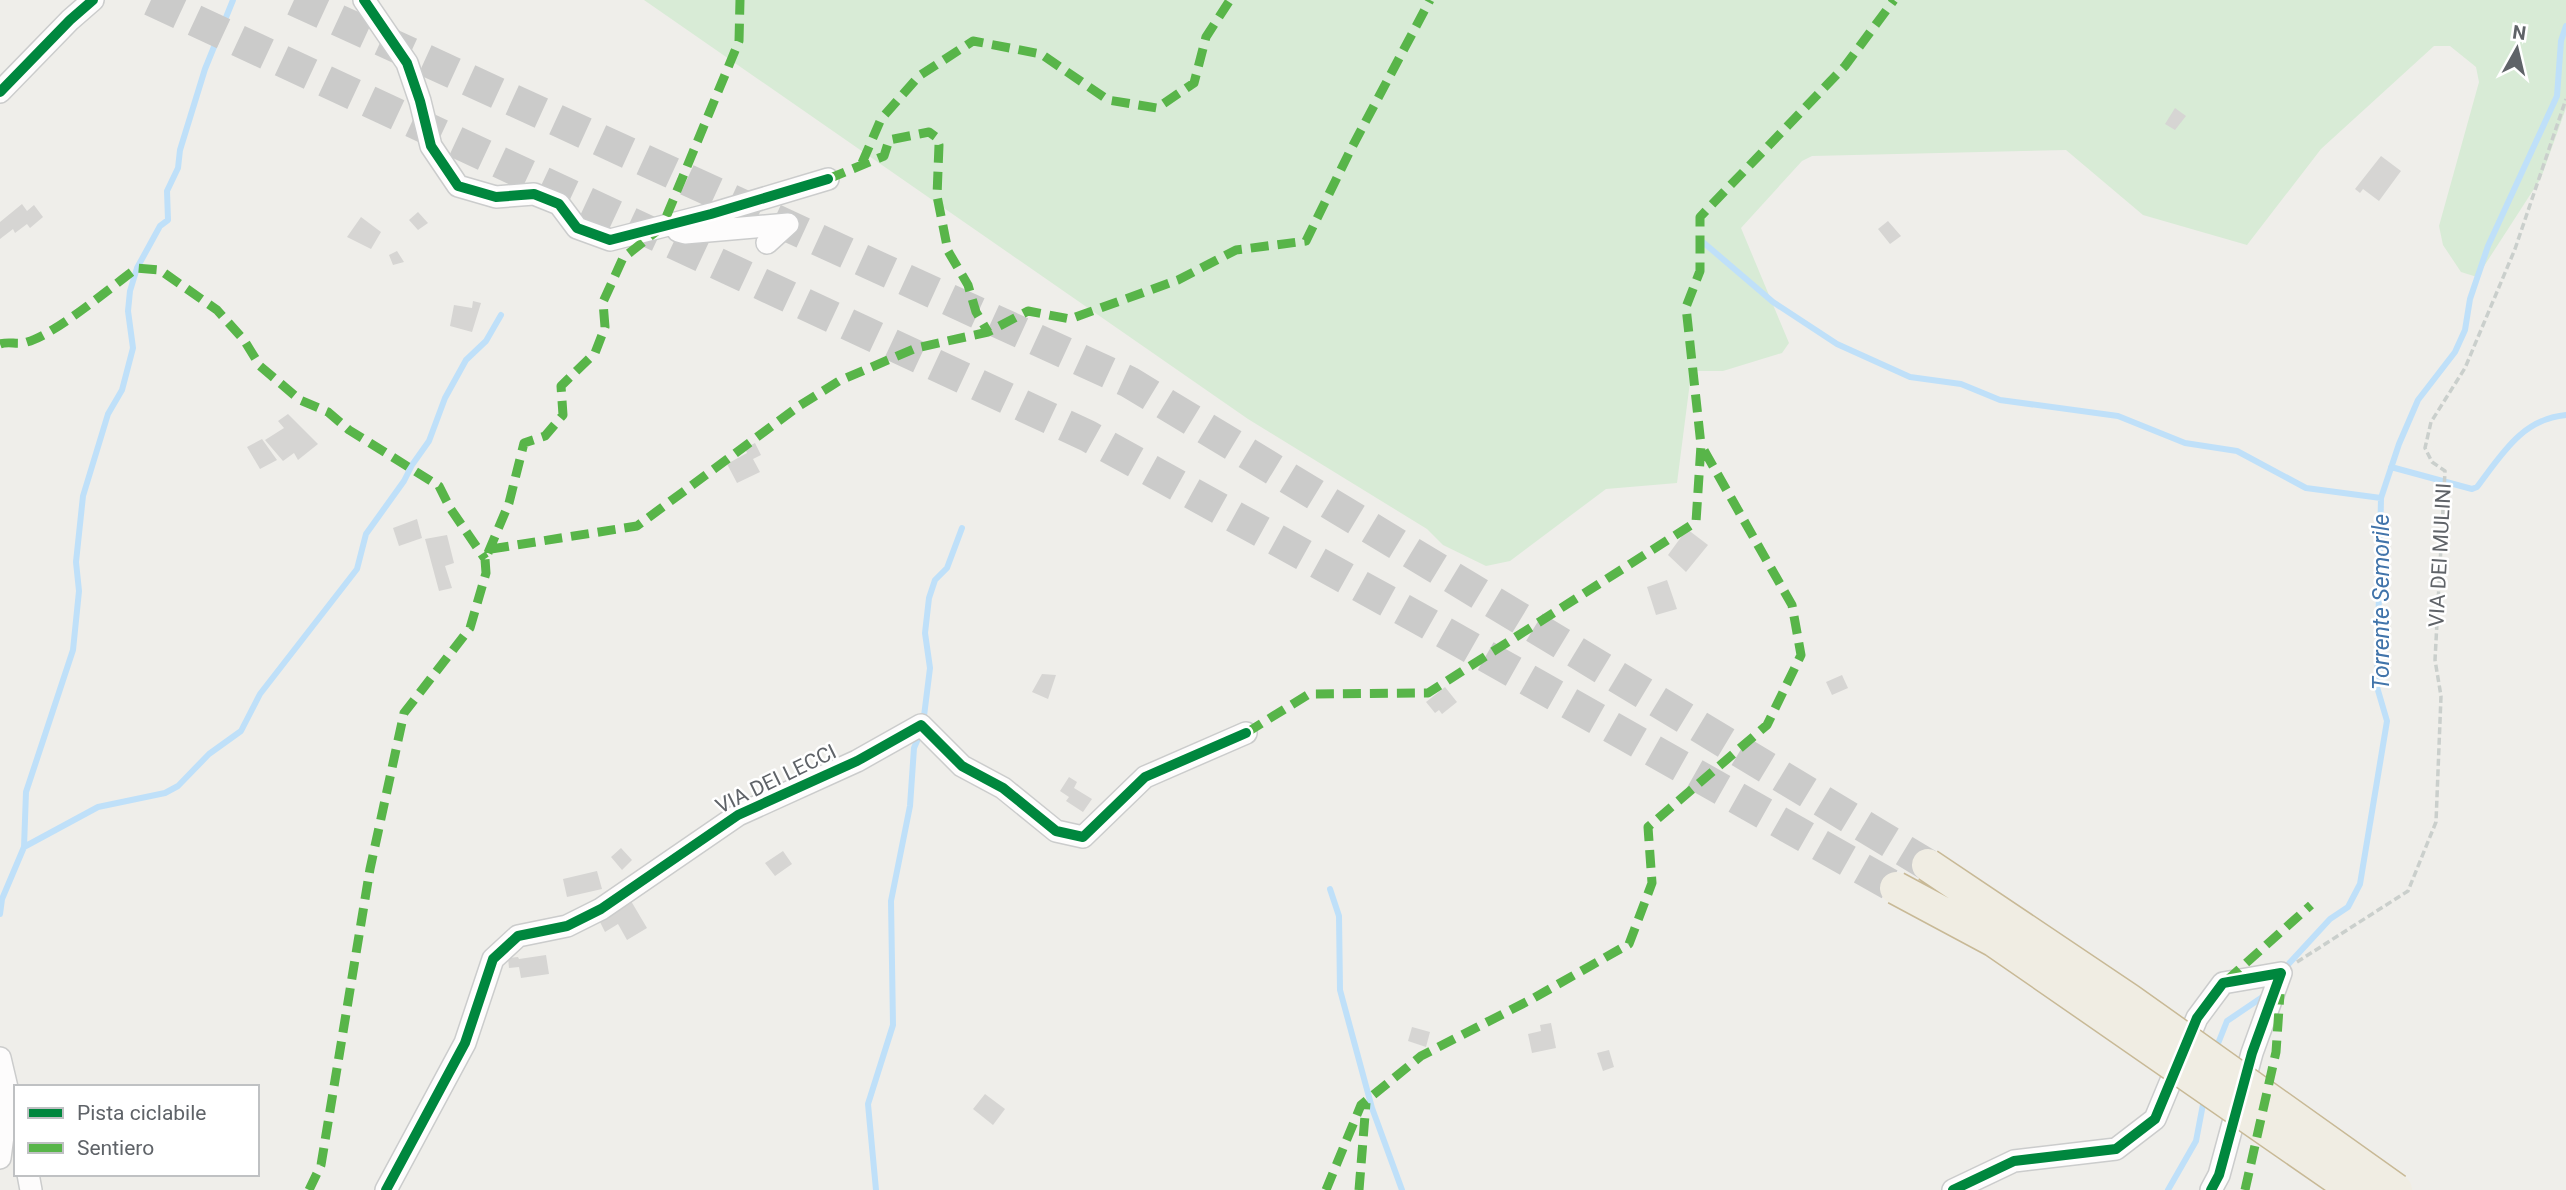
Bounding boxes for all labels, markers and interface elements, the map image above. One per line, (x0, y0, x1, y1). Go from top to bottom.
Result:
north arrow (2482, 14, 2552, 84)
text: N (2511, 20, 2528, 45)
street label: VIA DEI MULINI (2424, 482, 2456, 628)
water label: Torrente Semorile (2368, 514, 2395, 690)
street label: VIA DEI LECCI (712, 739, 840, 819)
legend (14, 1085, 259, 1176)
text: Pista ciclabile (77, 1101, 206, 1125)
text: Sentiero (77, 1136, 154, 1160)

